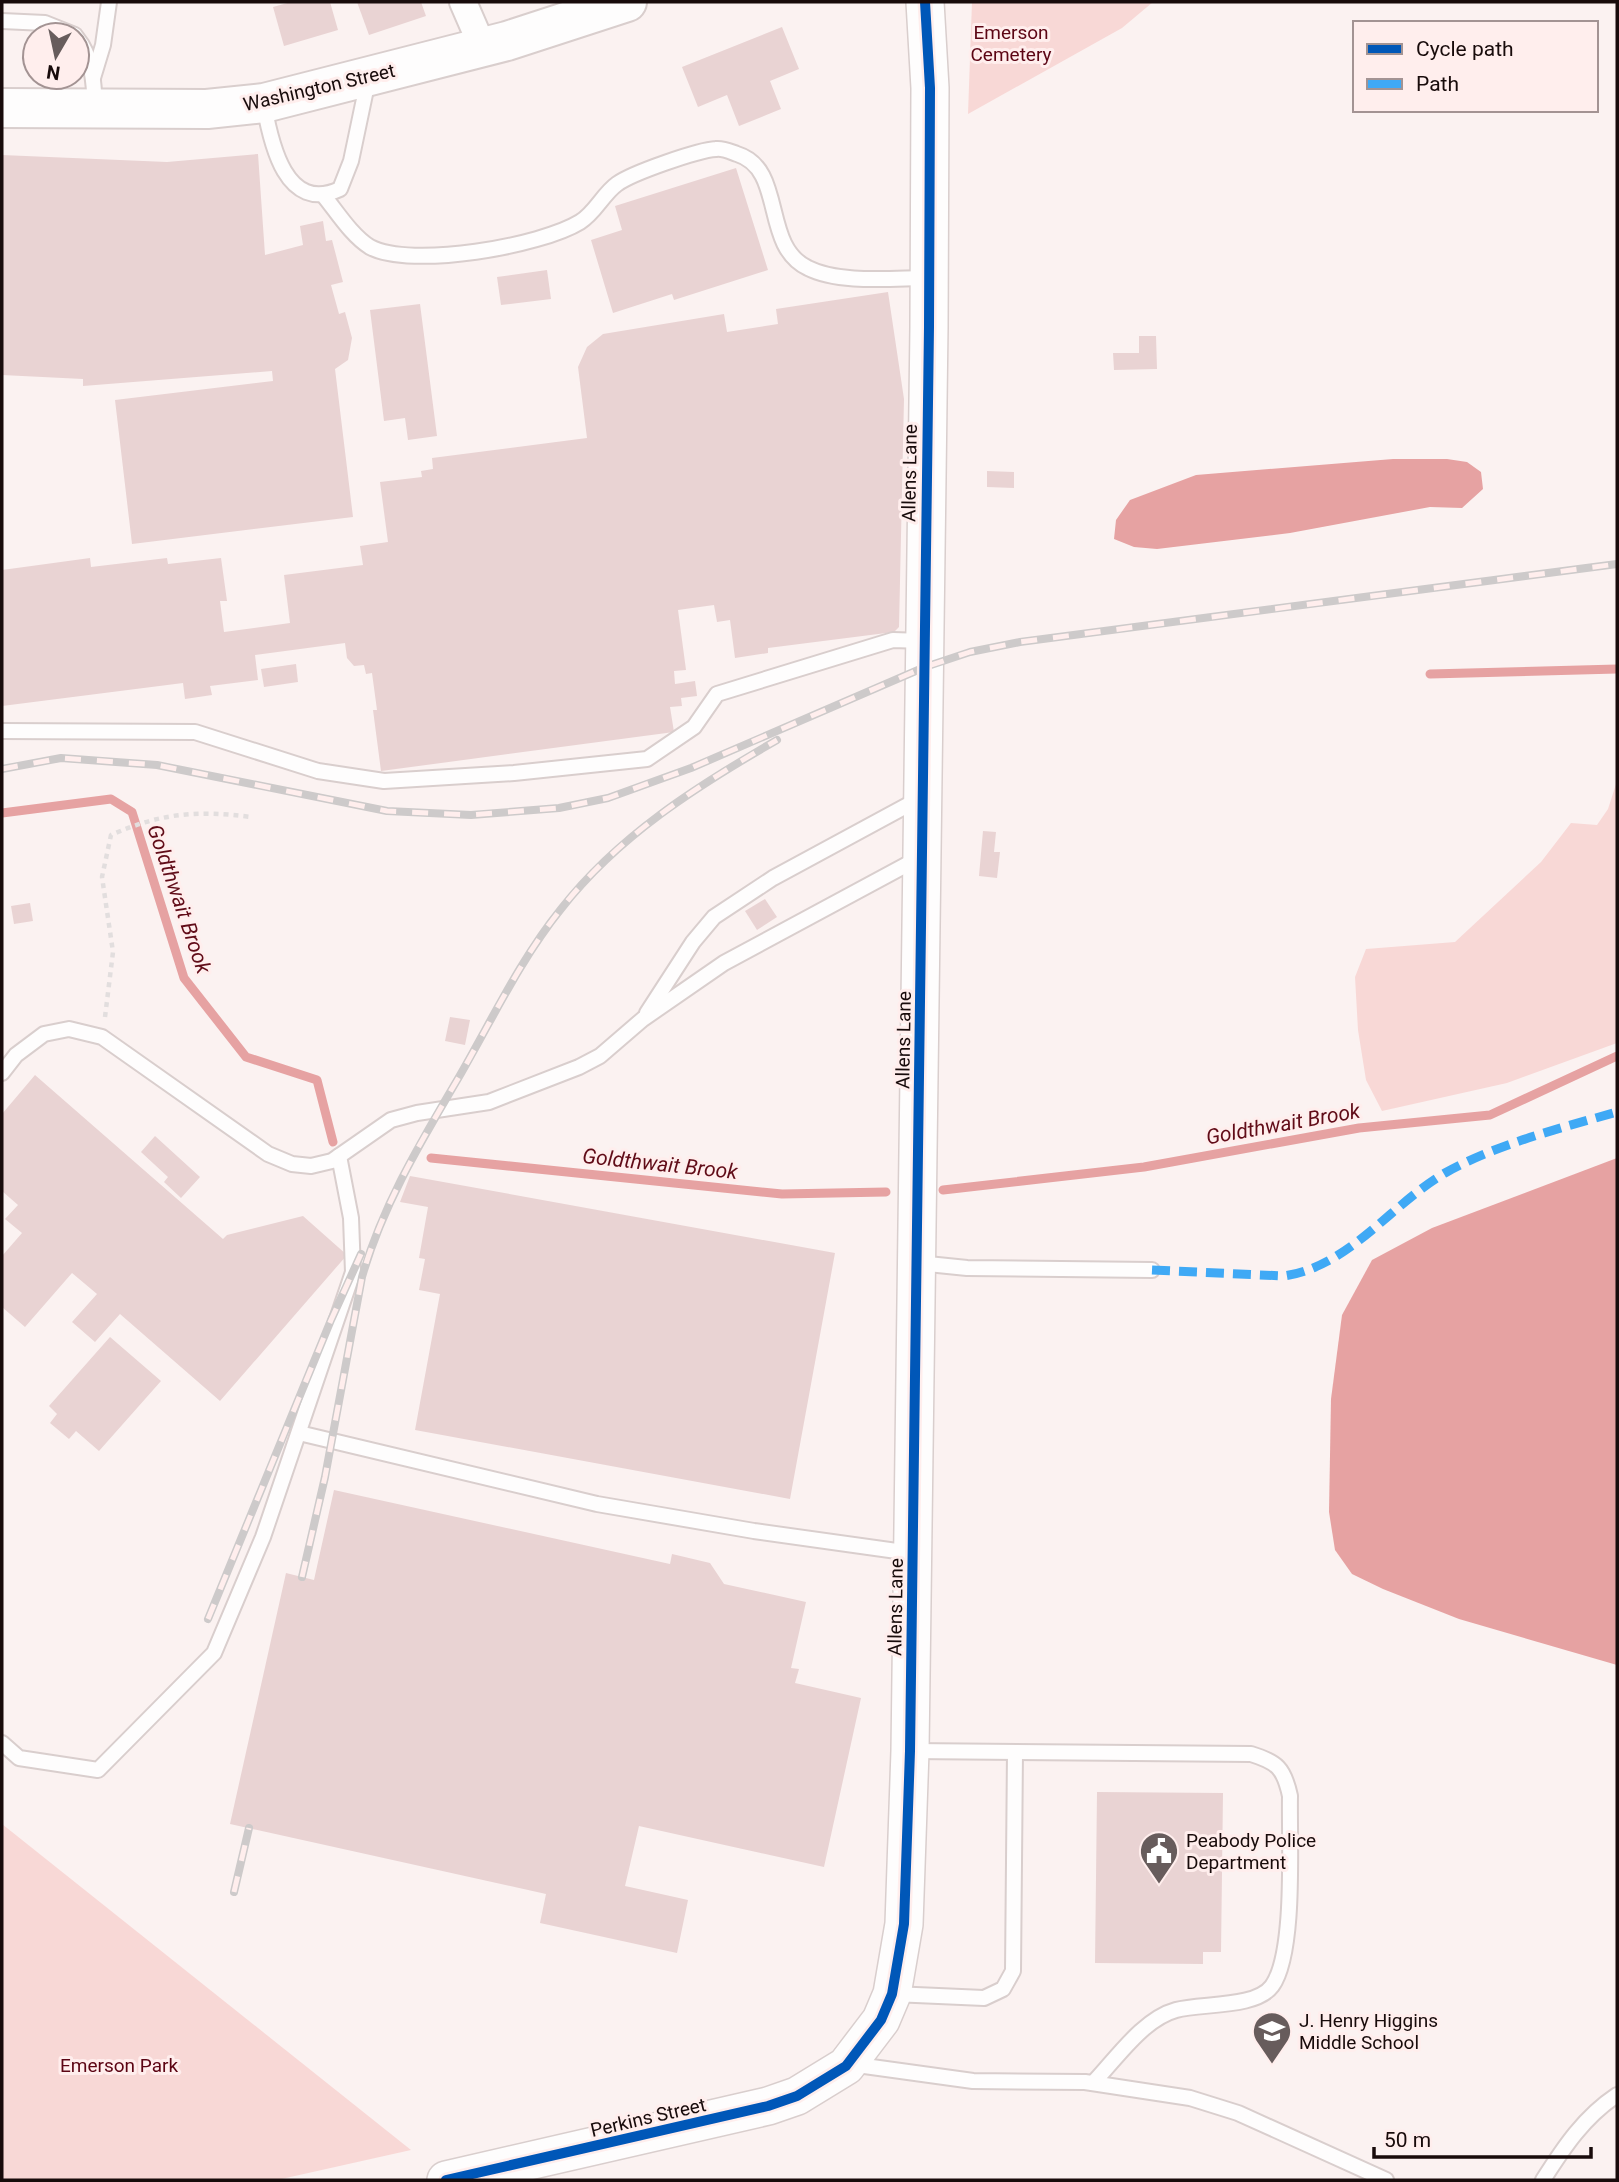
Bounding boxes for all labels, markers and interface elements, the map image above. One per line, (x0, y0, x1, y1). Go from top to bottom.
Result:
north arrow (21, 21, 91, 91)
park label: Emerson Cemetery (970, 21, 1052, 66)
legend (1353, 21, 1598, 112)
text: Cycle path (1416, 37, 1514, 61)
street label: Washington Street (241, 59, 397, 116)
text: N (45, 60, 62, 85)
text: Path (1416, 72, 1459, 96)
street label: Allens Lane (897, 424, 922, 522)
water label: Goldthwait Brook (142, 821, 216, 977)
street label: Allens Lane (891, 991, 916, 1089)
water label: Goldthwait Brook (1204, 1099, 1363, 1149)
water label: Goldthwait Brook (581, 1144, 739, 1184)
street label: Allens Lane (883, 1558, 908, 1656)
place label: Peabody Police Department (1186, 1829, 1316, 1874)
public building icon: Peabody Police Department (1138, 1830, 1180, 1885)
place label: J. Henry Higgins Middle School (1299, 2009, 1438, 2054)
school or university icon: J. Henry Higgins Middle School (1251, 2010, 1293, 2065)
park label: Emerson Park (60, 2054, 178, 2077)
street label: Perkins Street (588, 2093, 708, 2142)
scale bar (1374, 2116, 1591, 2160)
text: 50 m (1384, 2128, 1431, 2152)

